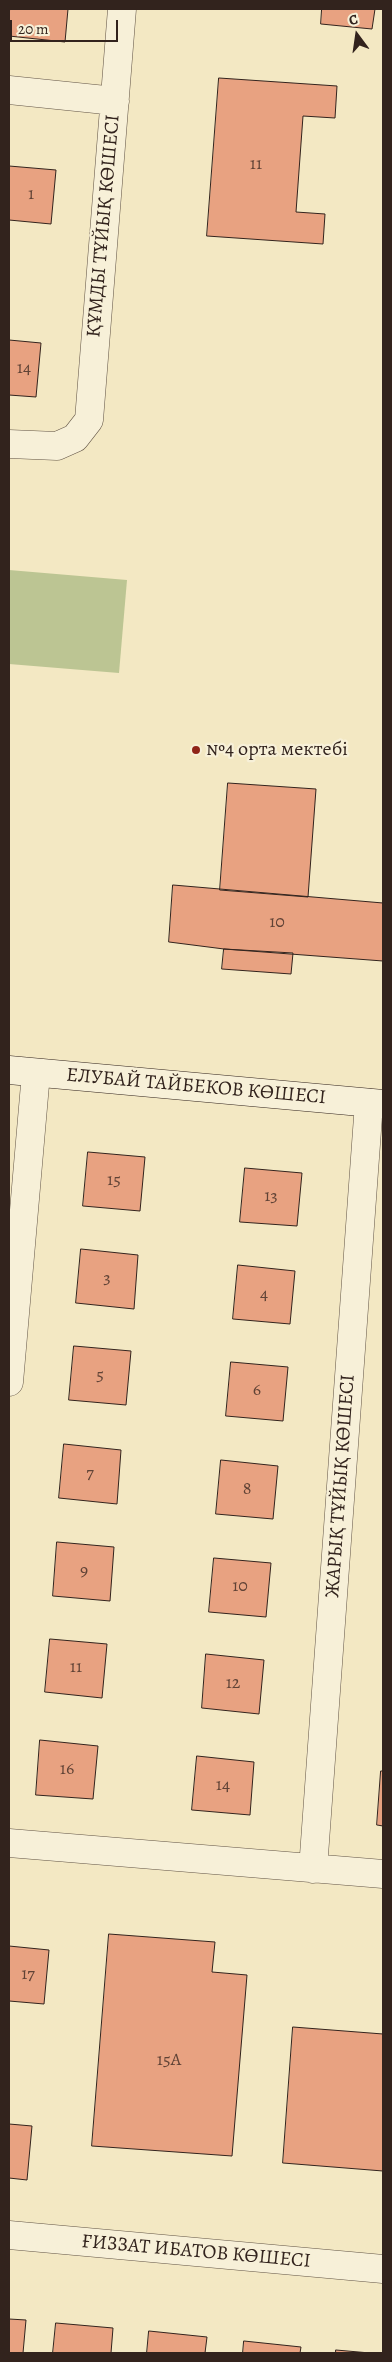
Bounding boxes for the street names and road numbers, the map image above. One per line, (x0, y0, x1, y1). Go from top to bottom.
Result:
street label: ҚҰМДЫ ТҰЙЫҚ КӨШЕСІ (82, 114, 126, 338)
street label: ЕЛУБАЙ ТАЙБЕКОВ КӨШЕСІ (65, 1064, 327, 1110)
street label: ЖАРЫҚ ТҰЙЫҚ КӨШЕСІ (321, 1374, 361, 1598)
street label: ҒИЗЗАТ ИБАТОВ КӨШЕСІ (80, 2230, 312, 2274)

